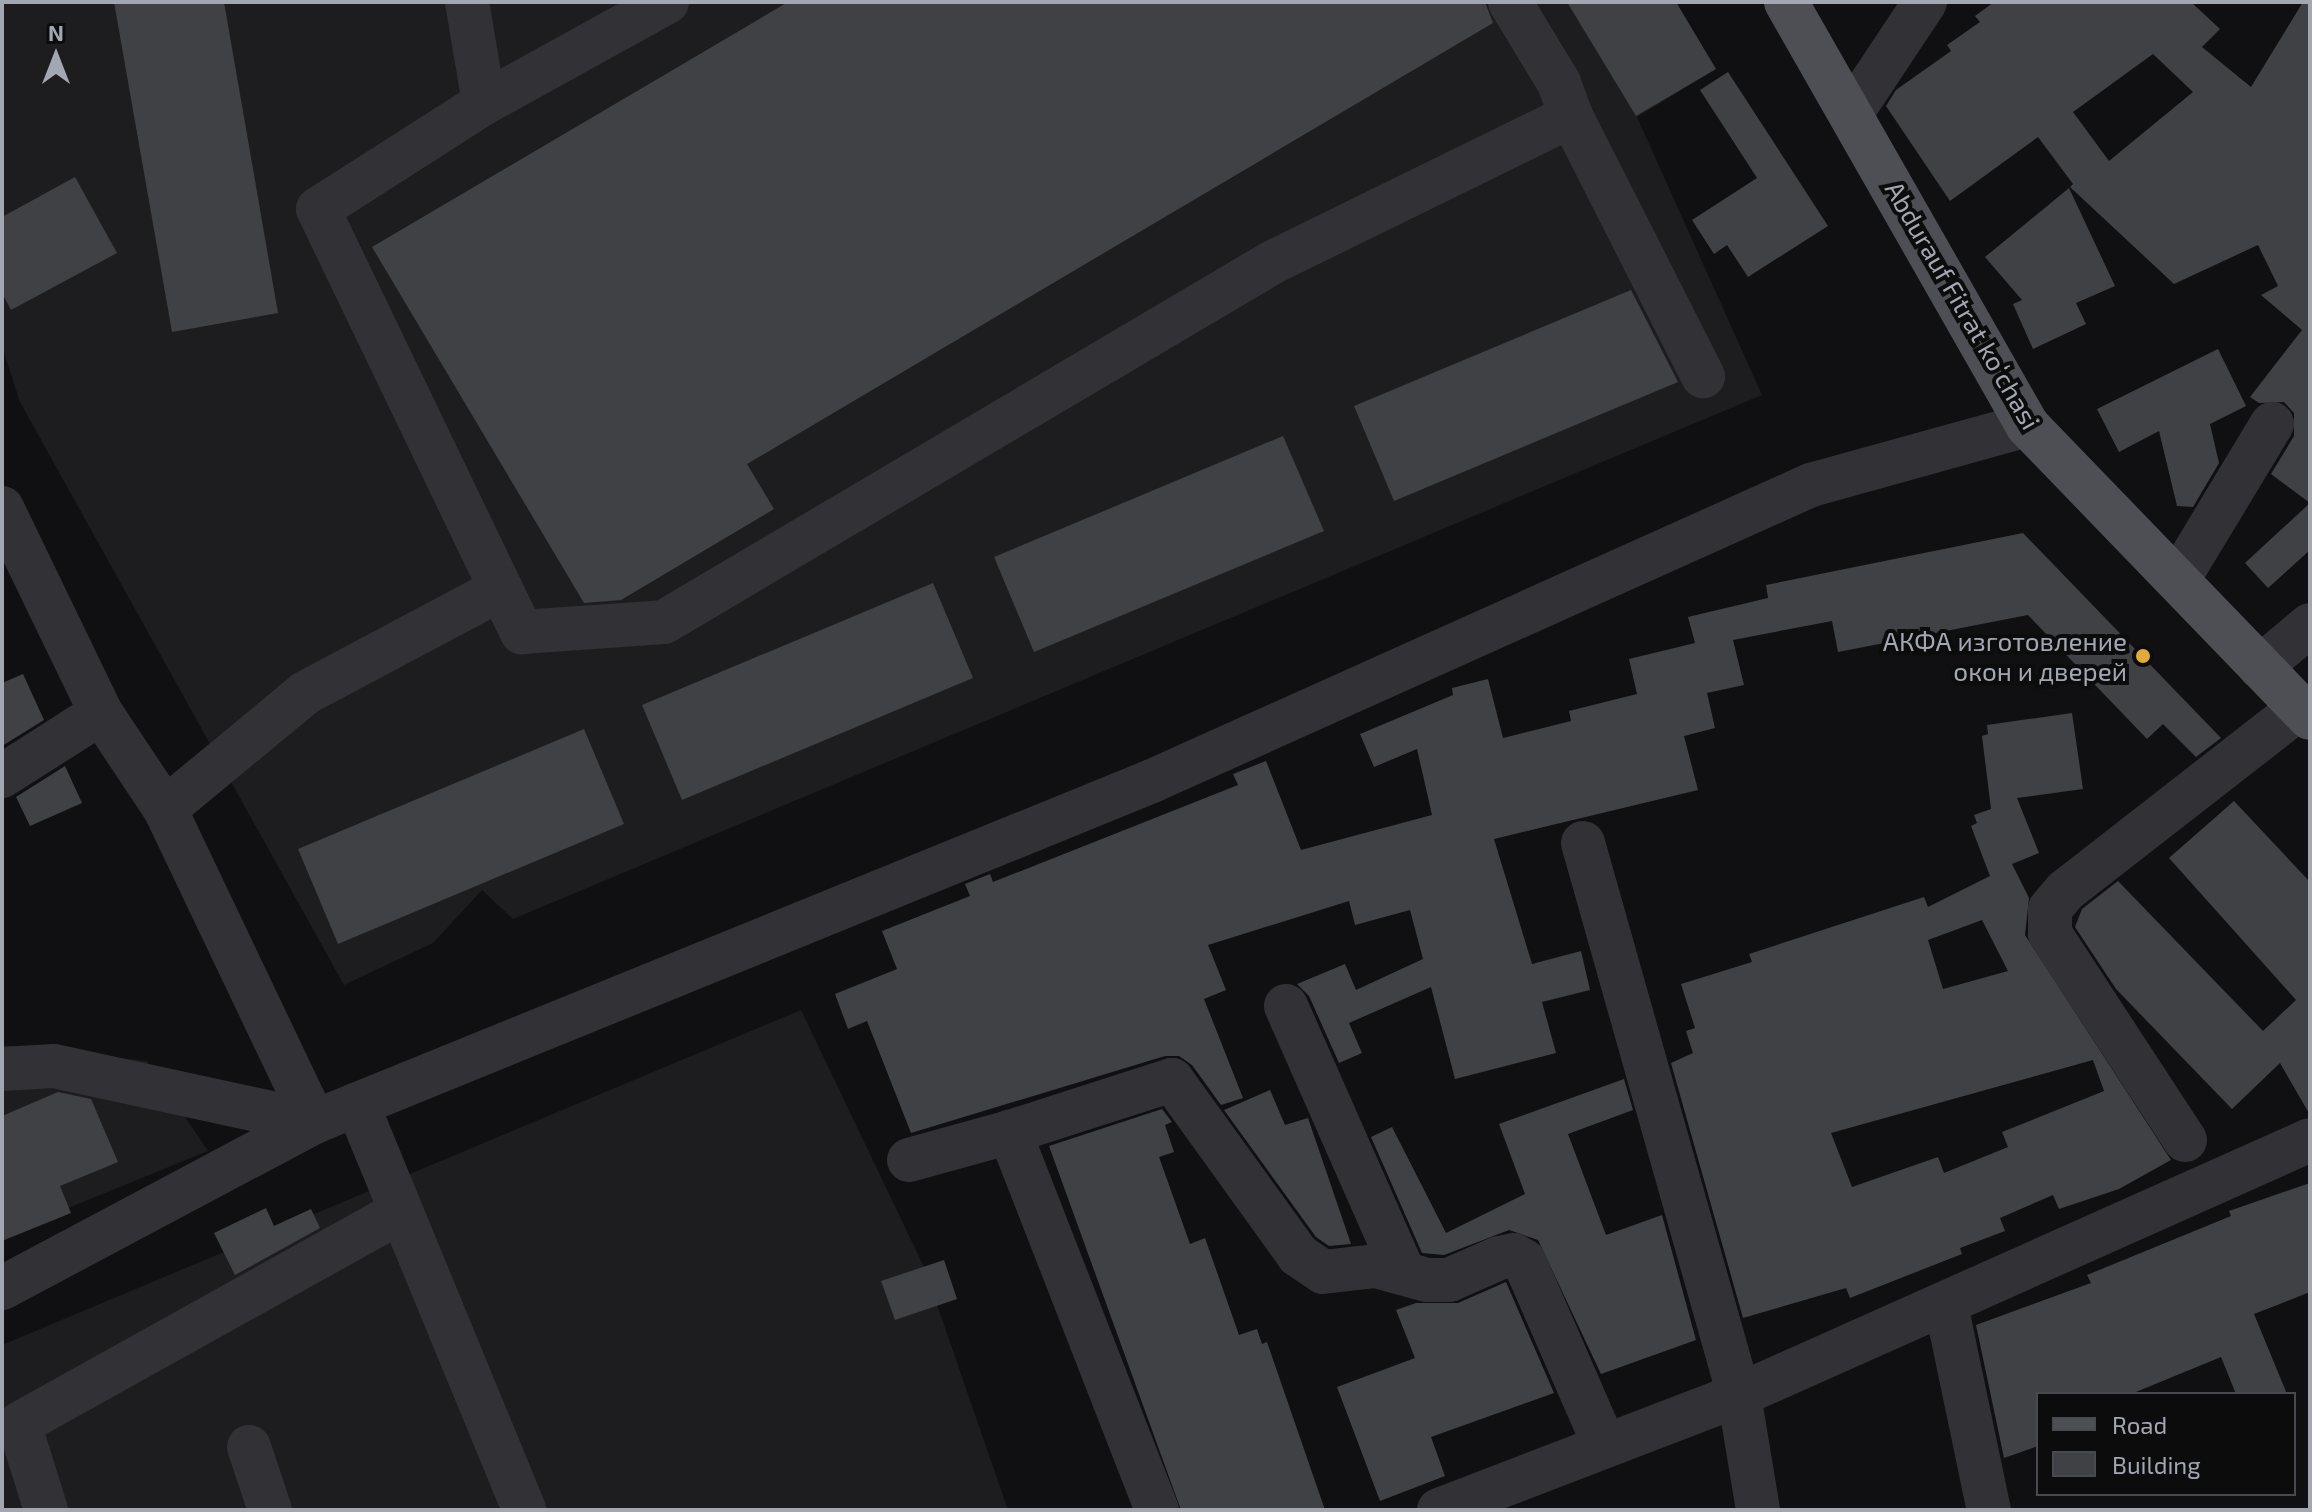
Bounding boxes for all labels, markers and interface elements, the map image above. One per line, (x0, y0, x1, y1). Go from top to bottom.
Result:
north arrow (16, 16, 96, 96)
text: N (48, 19, 64, 45)
street label: Abdurauf Fitrat koʻchasi (1879, 175, 2047, 435)
place label: АКФА изготовление окон и дверей (1883, 625, 2127, 686)
marker: АКФА изготовление окон и дверей (2134, 647, 2152, 665)
legend (2036, 1392, 2296, 1496)
text: Road (2112, 1410, 2167, 1439)
text: Building (2112, 1450, 2201, 1479)

